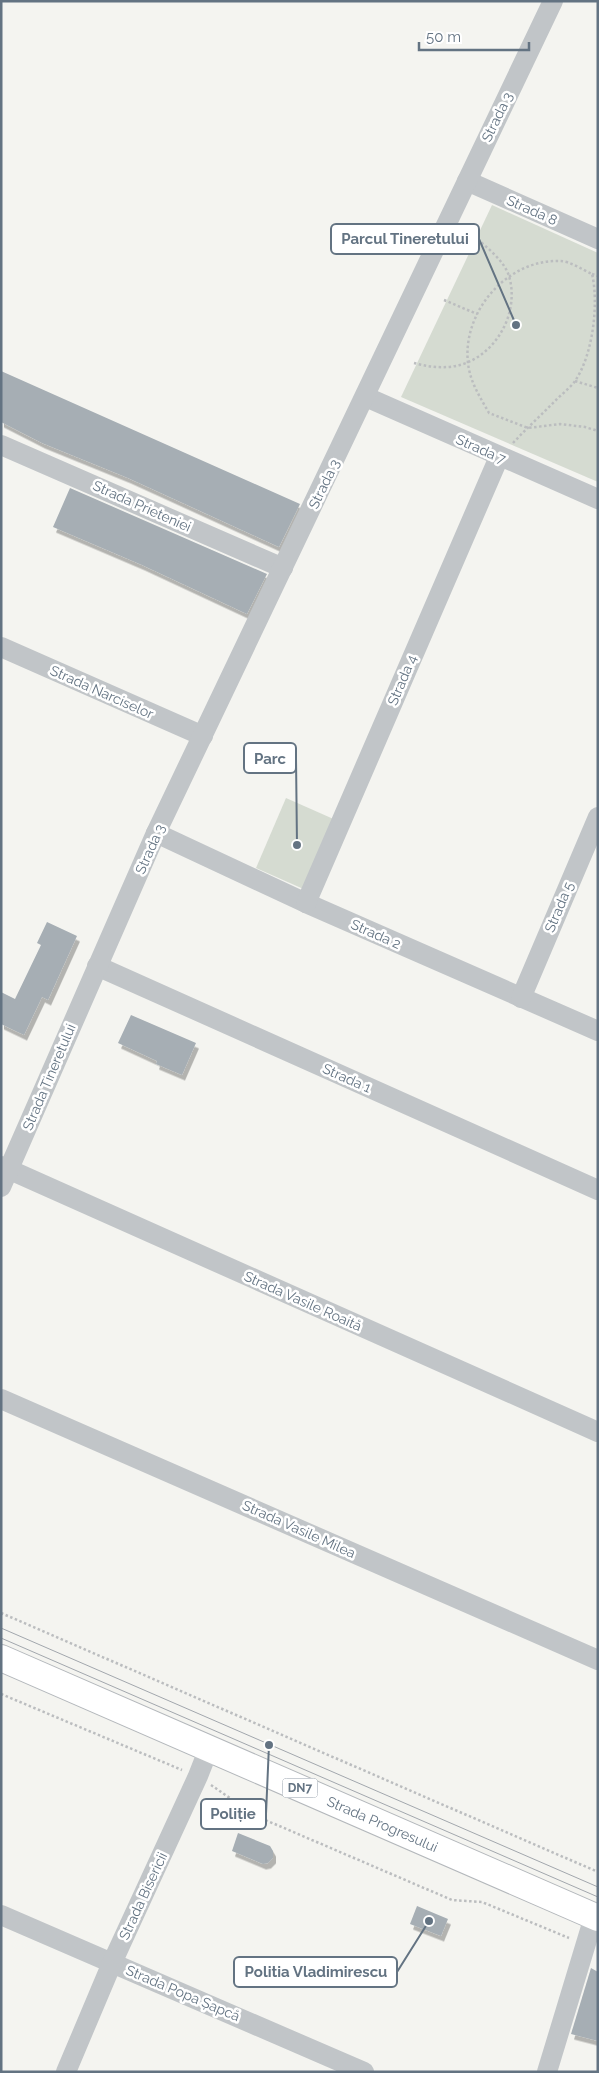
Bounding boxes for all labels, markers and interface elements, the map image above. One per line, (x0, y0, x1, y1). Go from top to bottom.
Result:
scale bar (419, 20, 529, 52)
text: 50 m (426, 28, 461, 46)
street label: Strada 3 (478, 90, 516, 144)
street label: Strada 8 (504, 192, 560, 228)
callout: Parcul Tineretului (331, 224, 479, 254)
text: Parcul Tineretului (341, 230, 469, 248)
street label: Strada 7 (454, 431, 509, 467)
street label: Strada 3 (305, 457, 343, 511)
street label: Strada Prieteniei (91, 477, 193, 535)
street label: Strada 4 (384, 652, 420, 708)
street label: Strada Narciselor (48, 662, 156, 722)
callout: Parc (244, 743, 296, 773)
text: Parc (254, 750, 287, 768)
street label: Strada 3 (132, 822, 168, 876)
street label: Strada 5 (541, 879, 577, 935)
street label: Strada 2 (349, 916, 403, 952)
street label: Strada Tineretului (19, 1021, 79, 1133)
street label: Strada 1 (320, 1060, 374, 1096)
street label: Strada Vasile Roaită (242, 1268, 364, 1334)
street label: Strada Vasile Milea (240, 1497, 358, 1561)
road number: DN7 (282, 1779, 318, 1798)
street label: Strada Progresului (325, 1793, 440, 1855)
callout: Poliție (201, 1799, 266, 1829)
text: Poliție (210, 1805, 256, 1823)
street label: Strada Bisericii (116, 1850, 170, 1942)
callout: Politia Vladimirescu (234, 1957, 397, 1987)
street label: Strada Popa Șapcă (124, 1962, 242, 2024)
text: Politia Vladimirescu (245, 1963, 387, 1981)

